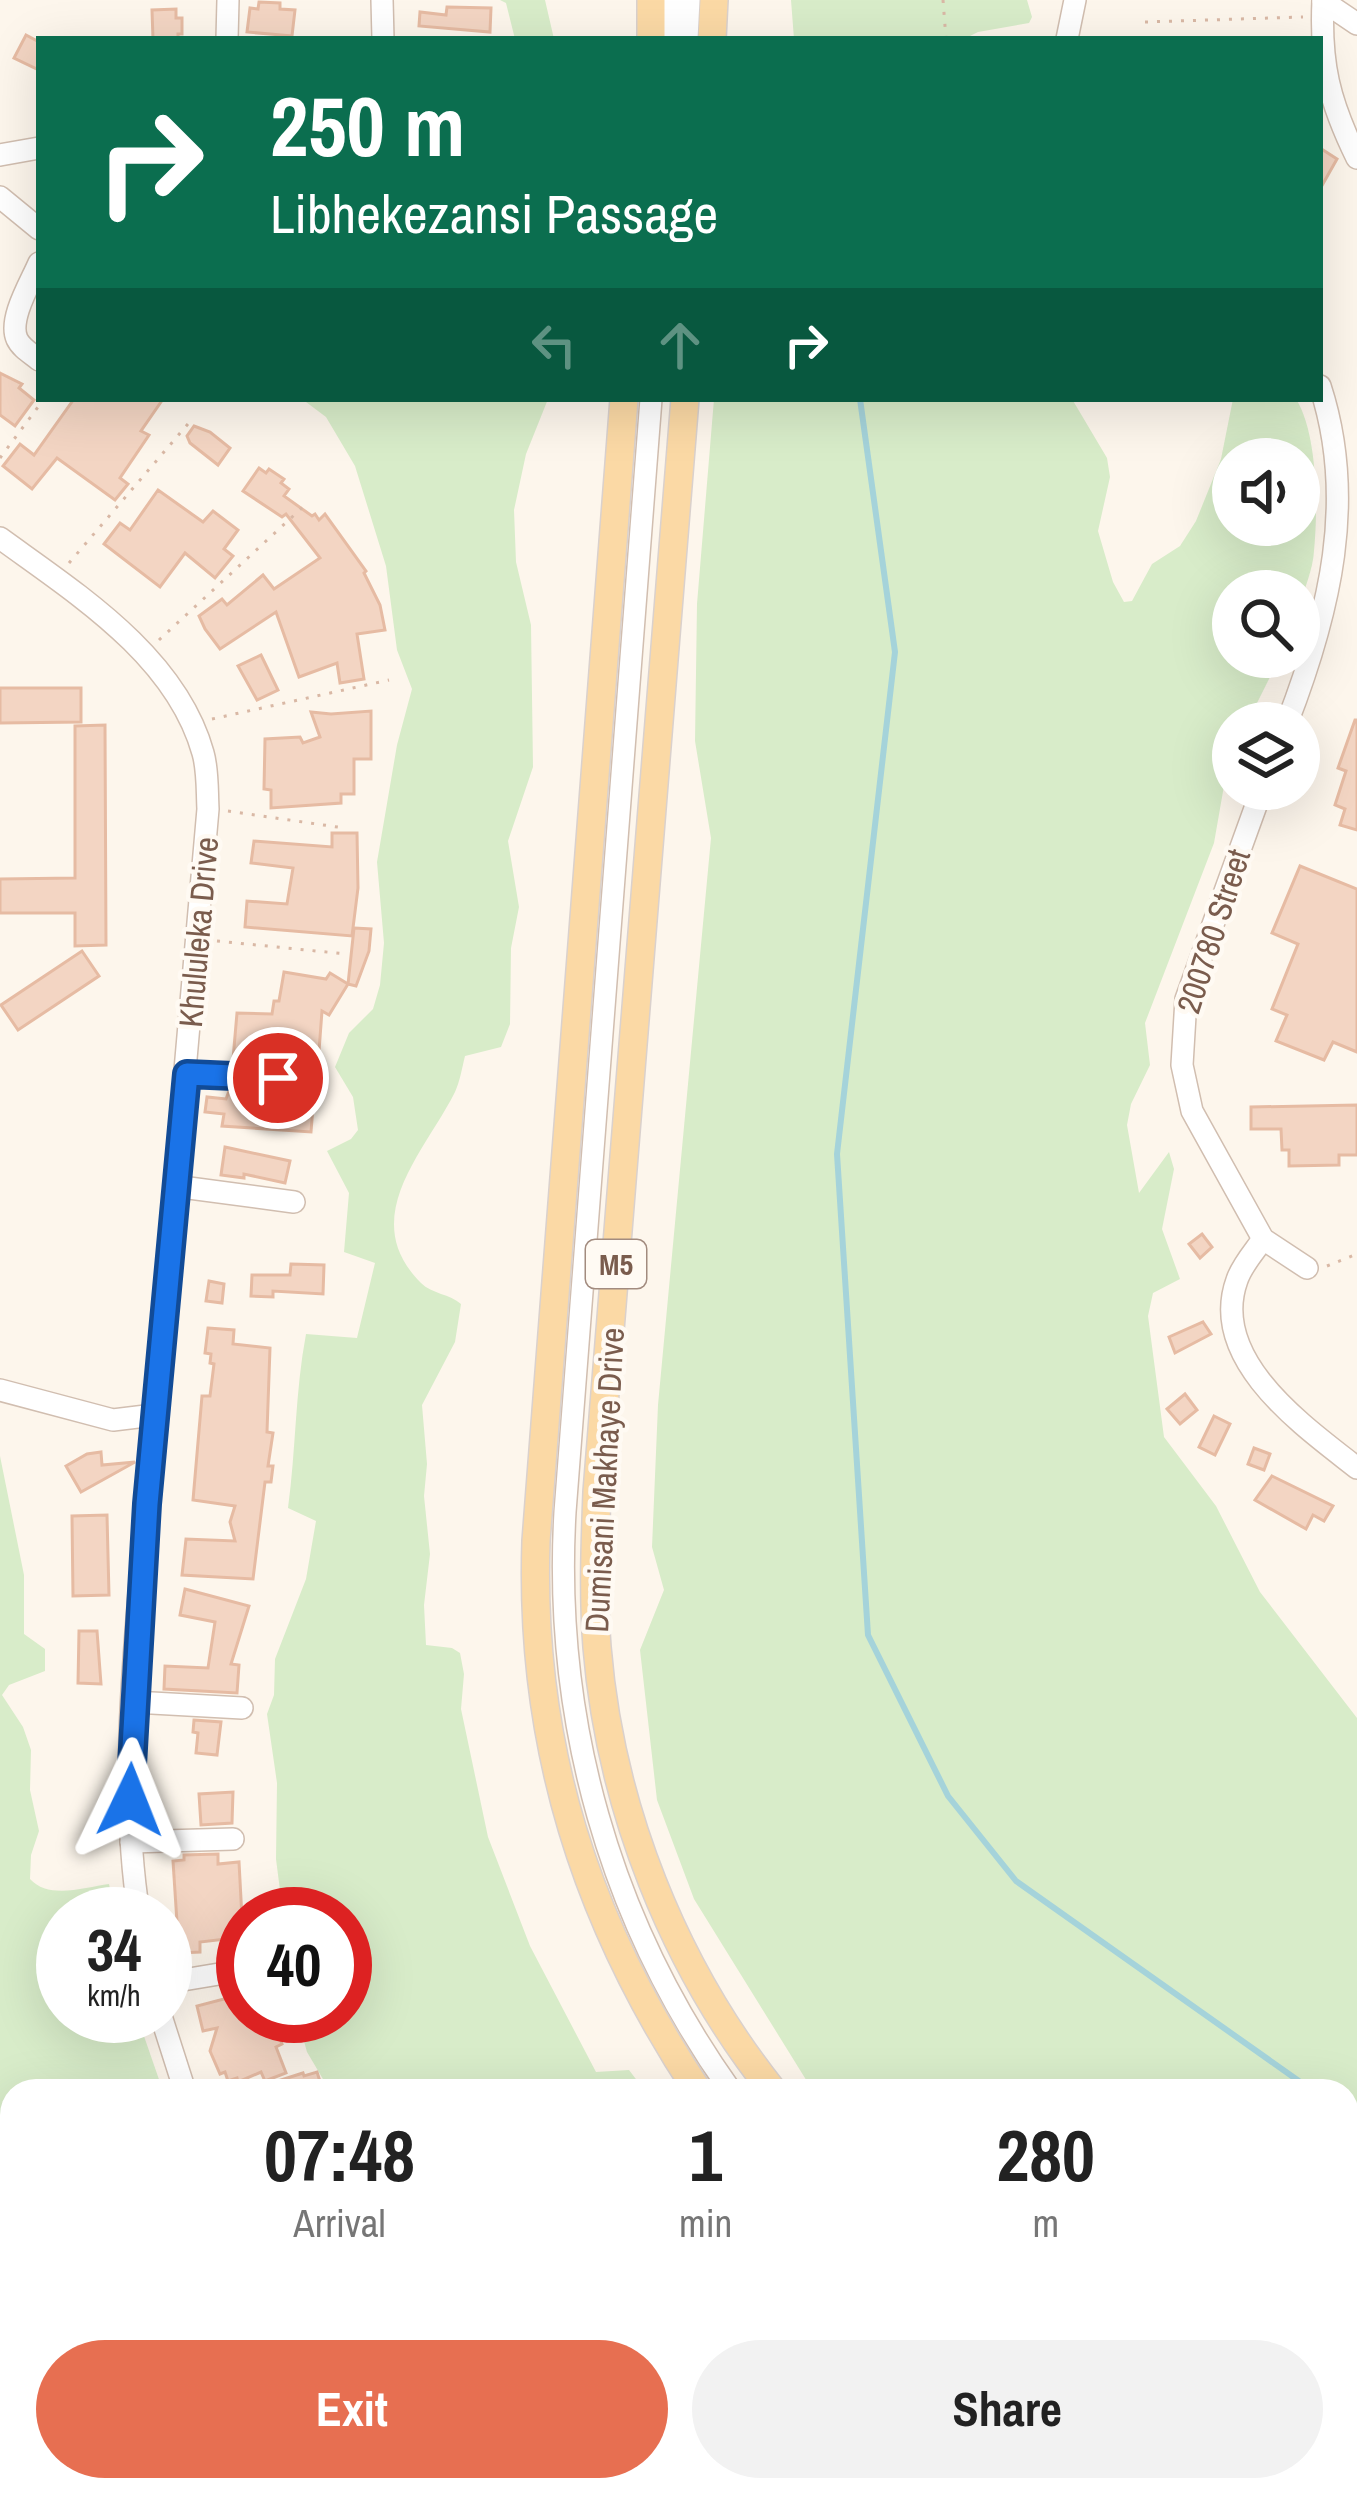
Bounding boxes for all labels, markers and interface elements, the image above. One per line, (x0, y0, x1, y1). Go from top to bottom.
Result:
text: 250 m (270, 69, 465, 182)
icon: right (72, 84, 228, 240)
text: Libhekezansi Passage (270, 177, 718, 250)
icon: left (521, 312, 587, 378)
icon: ahead (647, 312, 713, 378)
icon: right (773, 312, 839, 378)
map controls (1212, 438, 1320, 810)
button: sound (1212, 438, 1320, 546)
button: search (1212, 570, 1320, 678)
button: layers (1212, 702, 1320, 810)
street label: Khululeka Drive (168, 835, 228, 1029)
street label: 200780 Street (1166, 843, 1260, 1019)
pin (227, 1027, 329, 1129)
icon: arrive (245, 1045, 311, 1111)
road number: M5 (586, 1240, 646, 1288)
street label: Dumisani Makhaye Drive (574, 1326, 634, 1634)
position arrow (67, 1737, 193, 1863)
speed limit sign: 40 (216, 1887, 372, 2043)
text: 34 (87, 1909, 141, 1990)
text: km/h (87, 1975, 141, 2015)
text: 07:48 (264, 2106, 415, 2203)
text: 1 (689, 2106, 722, 2203)
text: 280 (996, 2106, 1095, 2203)
text: Arrival (293, 2197, 386, 2249)
text: min (679, 2197, 732, 2249)
text: m (1032, 2197, 1059, 2249)
button: Exit (36, 2340, 668, 2478)
button: Share (692, 2340, 1323, 2478)

